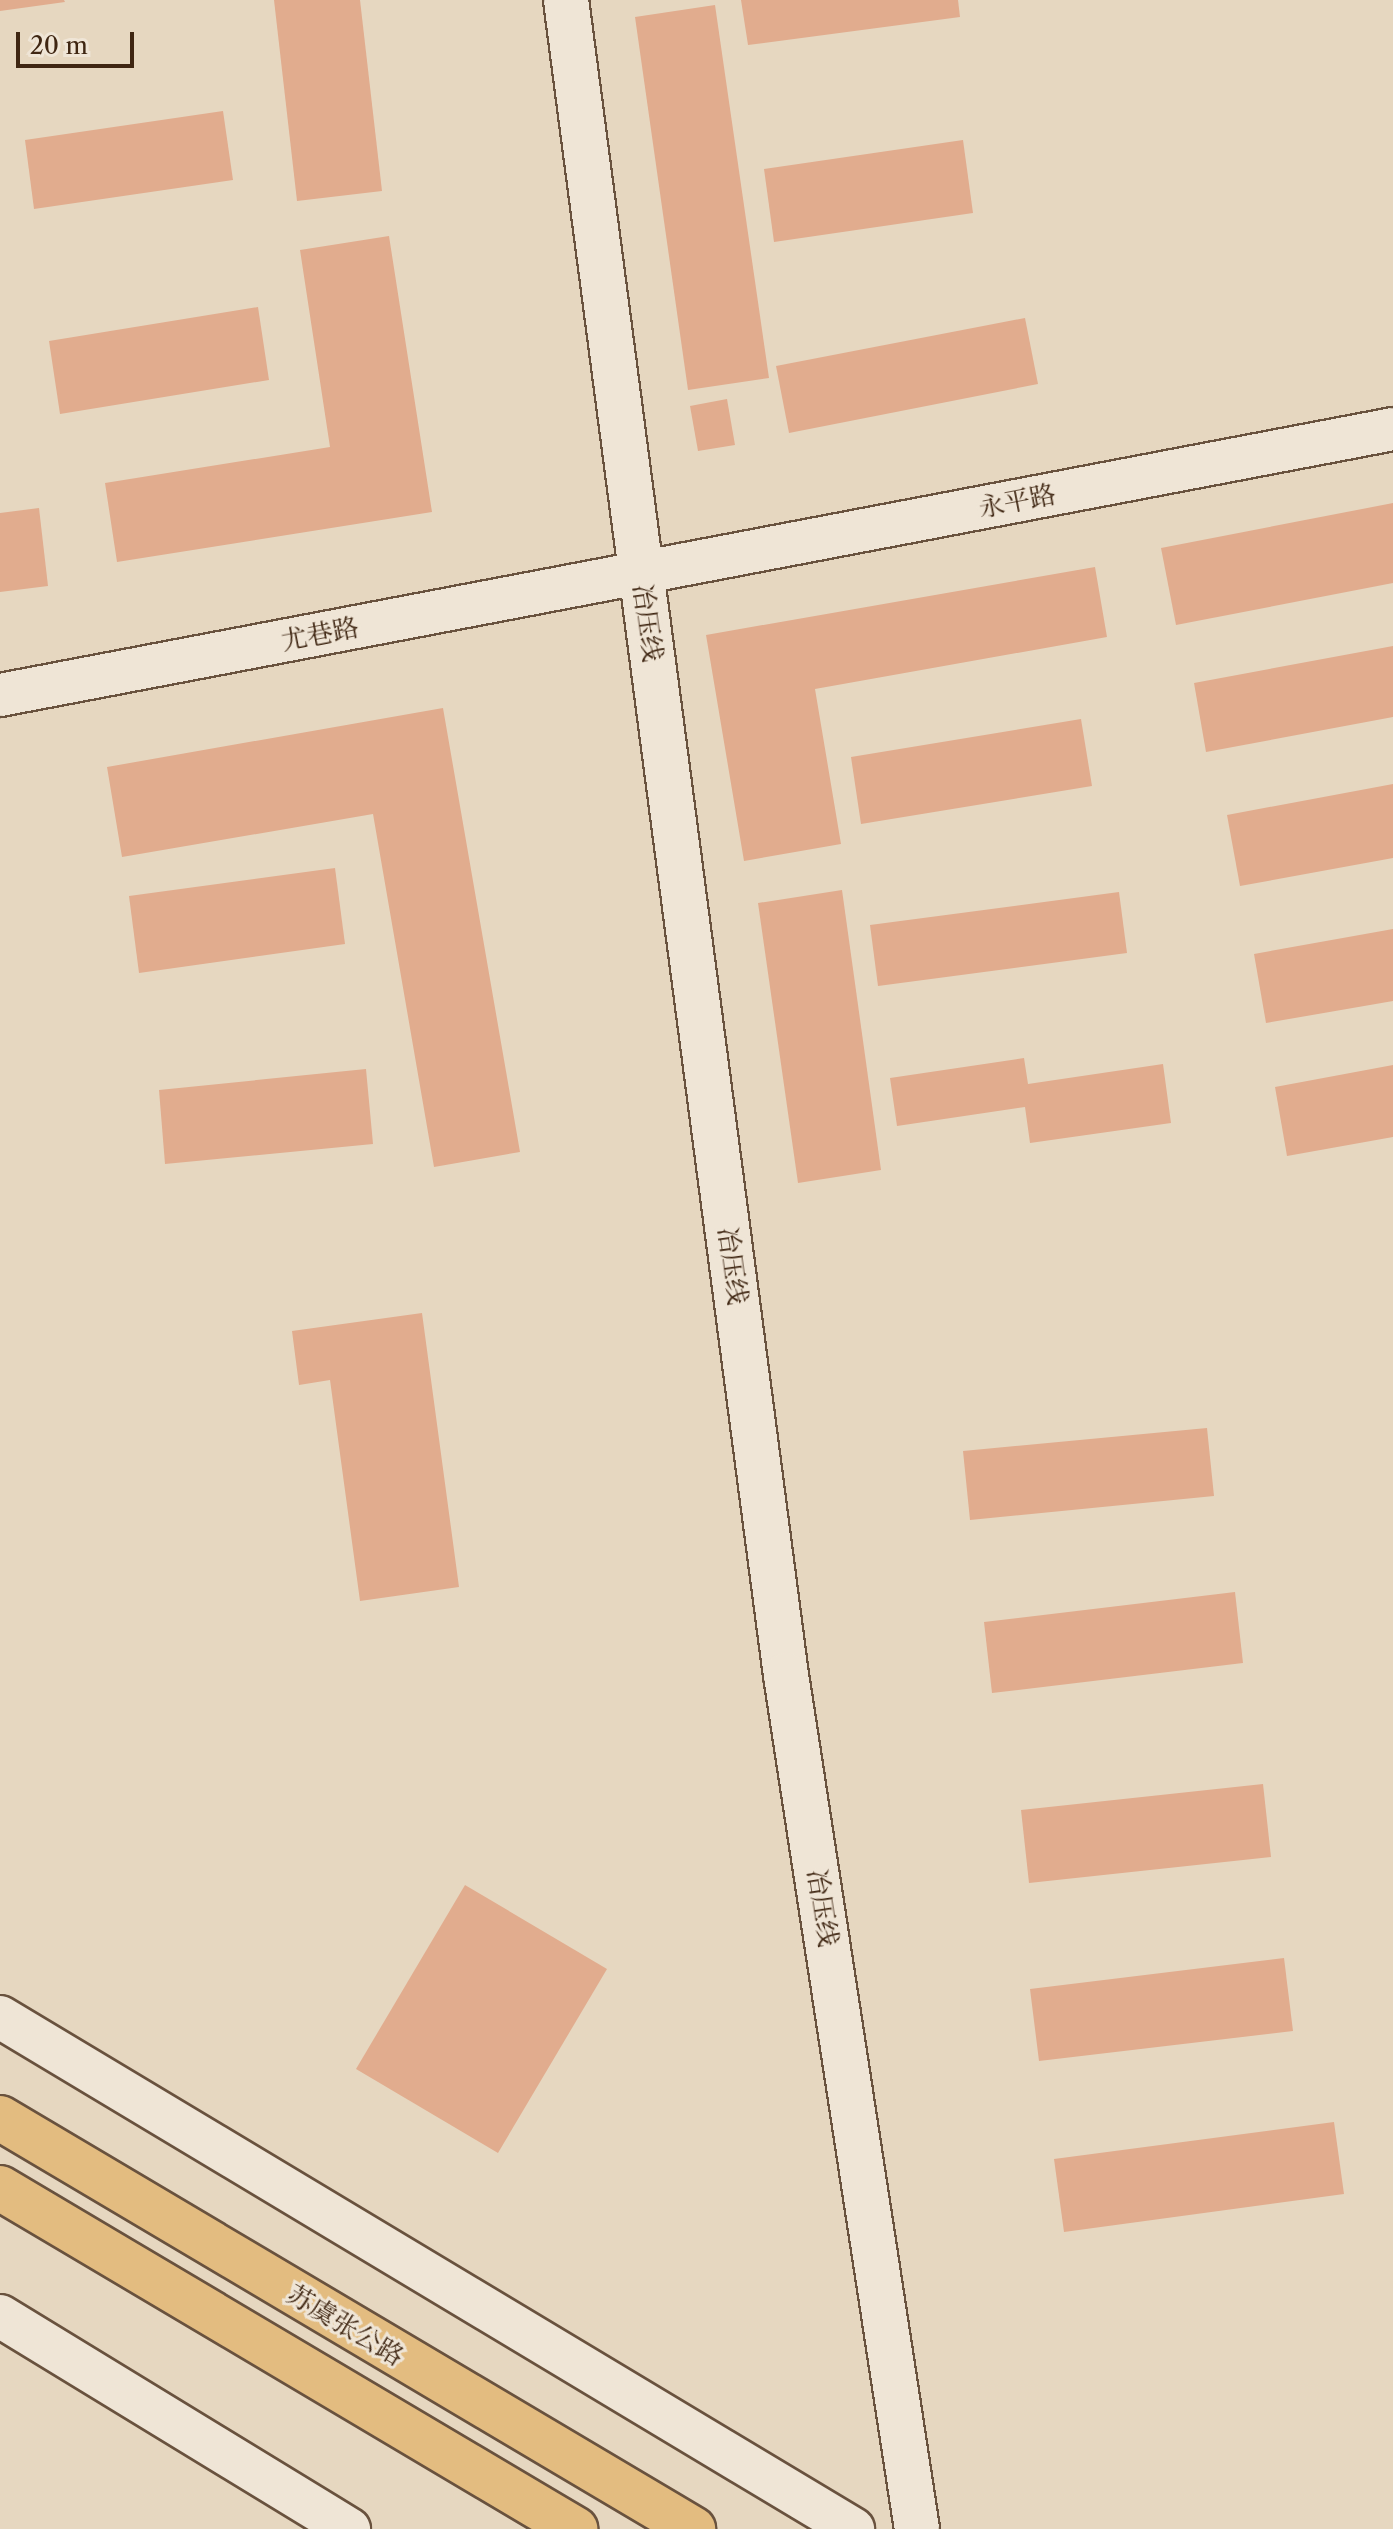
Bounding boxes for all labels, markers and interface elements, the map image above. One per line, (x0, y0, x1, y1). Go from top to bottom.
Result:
scale bar (20, 16, 138, 66)
text: 20 m (30, 31, 88, 60)
street label: 永平路 (976, 479, 1058, 525)
street label: 冶压线 (626, 582, 668, 664)
street label: 尤巷路 (279, 612, 361, 658)
street label: 冶压线 (711, 1225, 753, 1307)
street label: 冶压线 (800, 1867, 844, 1949)
street label: 苏虞张公路 (281, 2279, 409, 2373)

